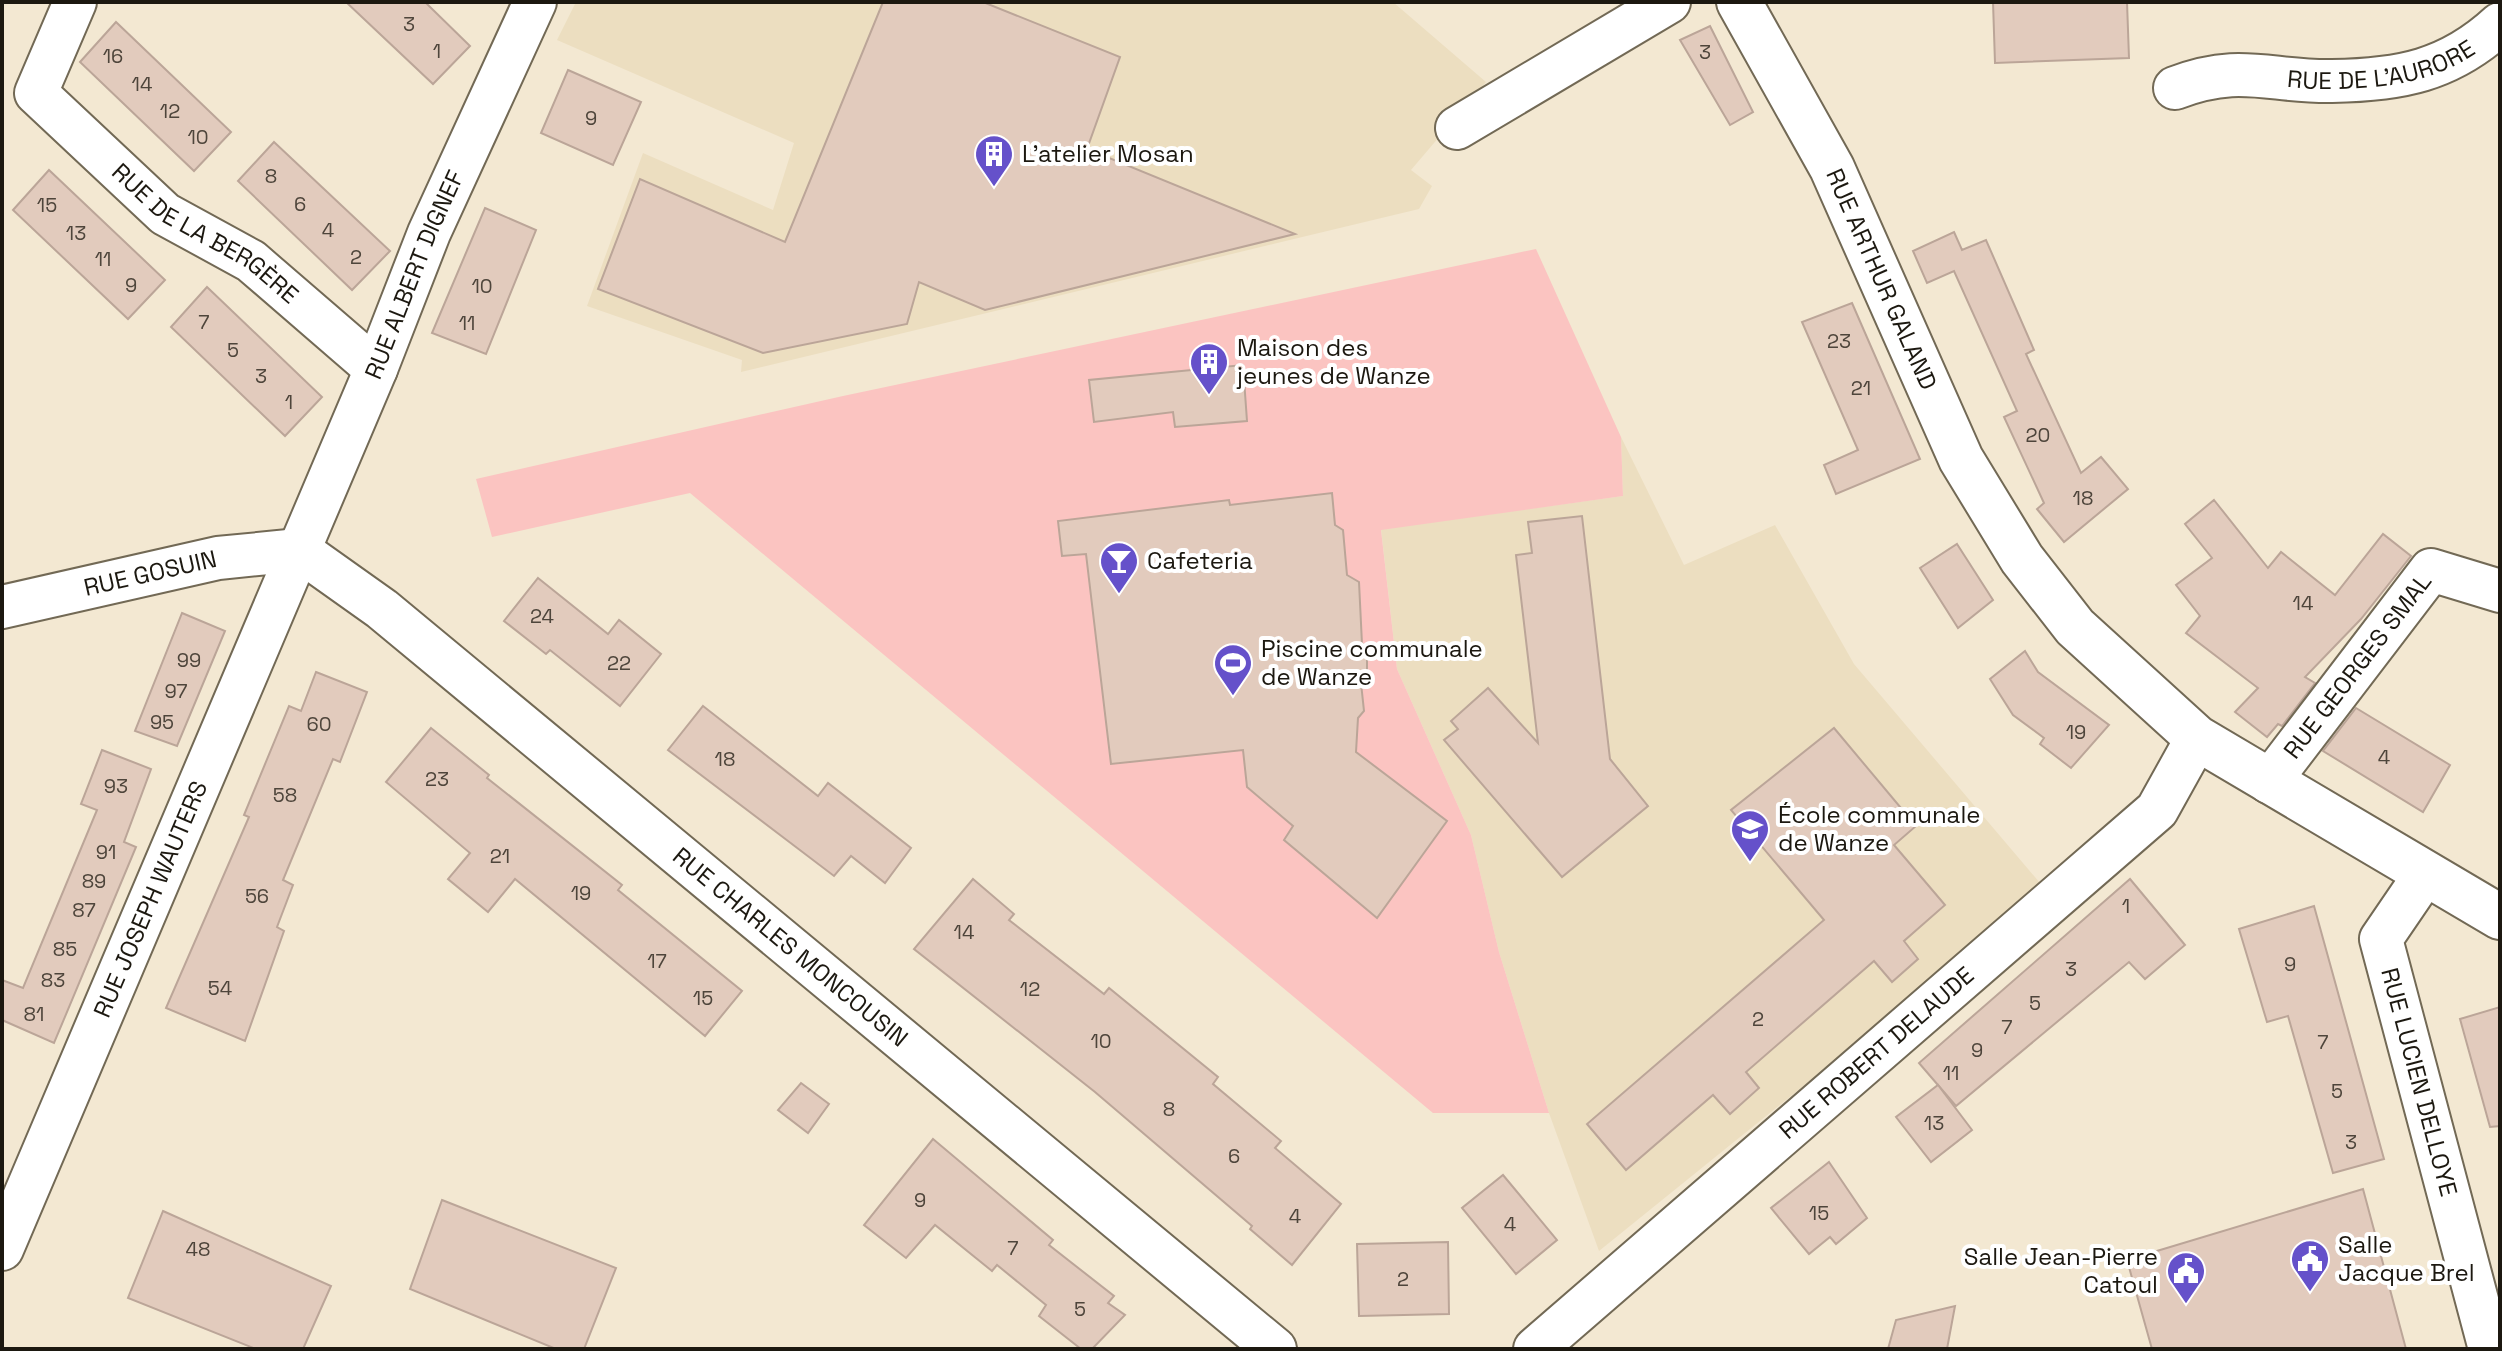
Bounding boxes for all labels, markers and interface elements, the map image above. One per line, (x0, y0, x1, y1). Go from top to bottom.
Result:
house number: 3 (403, 11, 415, 37)
street label: RUE DE L'AURORE (2286, 32, 2480, 96)
house number: 1 (433, 38, 441, 64)
house number: 3 (1699, 39, 1711, 65)
house number: 16 (103, 43, 123, 69)
house number: 14 (132, 71, 152, 97)
house number: 12 (160, 98, 180, 124)
house number: 9 (585, 105, 597, 131)
house number: 10 (187, 124, 209, 150)
building icon: L'atelier Mosan (973, 133, 1015, 188)
place label: L'atelier Mosan (1022, 138, 1194, 169)
street label: RUE DE LA BERGÈRE (106, 156, 305, 310)
house number: 8 (265, 163, 277, 189)
street label: RUE ARTHUR GALAND (1819, 164, 1944, 395)
street label: RUE ALBERT DIGNEF (358, 165, 471, 384)
house number: 6 (294, 191, 306, 217)
house number: 15 (37, 192, 57, 218)
house number: 4 (322, 217, 334, 243)
house number: 13 (66, 220, 86, 246)
house number: 2 (350, 244, 362, 270)
house number: 11 (95, 246, 111, 272)
house number: 9 (125, 272, 137, 298)
house number: 10 (471, 273, 493, 299)
house number: 7 (198, 309, 210, 335)
house number: 11 (459, 310, 475, 336)
house number: 23 (1827, 328, 1851, 354)
place label: Maison des jeunes de Wanze (1236, 332, 1431, 391)
house number: 5 (227, 337, 239, 363)
building icon: Maison des jeunes de Wanze (1188, 341, 1230, 396)
house number: 3 (255, 363, 267, 389)
house number: 21 (1851, 375, 1871, 401)
house number: 1 (285, 389, 293, 415)
house number: 20 (2026, 422, 2050, 448)
house number: 18 (2073, 485, 2093, 511)
bar icon: Cafeteria (1098, 540, 1140, 595)
street label: RUE GOSUIN (81, 543, 219, 603)
place label: Cafeteria (1147, 545, 1253, 576)
street label: RUE GEORGES SMAL (2277, 567, 2438, 765)
house number: 14 (2293, 590, 2313, 616)
house number: 24 (530, 603, 554, 629)
place label: Piscine communale de Wanze (1261, 633, 1483, 692)
sports icon: Piscine communale de Wanze (1212, 642, 1254, 697)
house number: 99 (177, 647, 201, 673)
house number: 22 (607, 650, 631, 676)
house number: 97 (164, 678, 188, 704)
house number: 95 (150, 709, 174, 735)
house number: 60 (306, 711, 332, 737)
house number: 19 (2066, 719, 2086, 745)
house number: 4 (2378, 744, 2390, 770)
house number: 18 (715, 746, 735, 772)
house number: 23 (425, 766, 449, 792)
house number: 93 (104, 773, 128, 799)
street label: RUE JOSEPH WAUTERS (86, 776, 214, 1022)
house number: 58 (273, 782, 297, 808)
place label: École communale de Wanze (1778, 799, 1981, 858)
school or university icon: École communale de Wanze (1729, 808, 1771, 863)
house number: 91 (96, 839, 116, 865)
street label: RUE CHARLES MONCOUSIN (666, 840, 915, 1053)
house number: 21 (490, 843, 510, 869)
house number: 89 (82, 868, 106, 894)
house number: 19 (571, 880, 591, 906)
house number: 56 (245, 883, 269, 909)
house number: 1 (2122, 893, 2130, 919)
house number: 87 (72, 897, 96, 923)
house number: 14 (954, 919, 974, 945)
house number: 85 (53, 936, 77, 962)
house number: 17 (647, 948, 667, 974)
house number: 9 (2284, 951, 2296, 977)
house number: 3 (2065, 956, 2077, 982)
street label: RUE ROBERT DELAUDE (1772, 960, 1980, 1146)
street label: RUE LUCIEN DELLOYE (2374, 964, 2465, 1200)
house number: 83 (41, 967, 65, 993)
house number: 54 (208, 975, 232, 1001)
house number: 12 (1020, 976, 1040, 1002)
house number: 15 (693, 985, 713, 1011)
house number: 5 (2029, 990, 2041, 1016)
house number: 81 (24, 1001, 44, 1027)
house number: 2 (1752, 1006, 1764, 1032)
house number: 7 (2001, 1014, 2013, 1040)
house number: 10 (1090, 1028, 1112, 1054)
house number: 7 (2317, 1029, 2329, 1055)
house number: 9 (1971, 1037, 1983, 1063)
house number: 11 (1943, 1060, 1959, 1086)
house number: 5 (2331, 1078, 2343, 1104)
house number: 8 (1163, 1096, 1175, 1122)
house number: 13 (1924, 1110, 1944, 1136)
house number: 3 (2345, 1129, 2357, 1155)
house number: 6 (1228, 1143, 1240, 1169)
house number: 9 (914, 1187, 926, 1213)
house number: 15 (1809, 1200, 1829, 1226)
house number: 4 (1289, 1203, 1301, 1229)
house number: 4 (1504, 1211, 1516, 1237)
place label: Salle Jacque Brel (2338, 1229, 2475, 1288)
house number: 7 (1007, 1235, 1019, 1261)
house number: 48 (186, 1236, 210, 1262)
public building icon: Salle Jacque Brel (2289, 1238, 2331, 1293)
place label: Salle Jean-Pierre Catoul (1964, 1241, 2158, 1300)
public building icon: Salle Jean-Pierre Catoul (2165, 1250, 2207, 1305)
house number: 2 (1397, 1266, 1409, 1292)
house number: 5 (1074, 1296, 1086, 1322)

